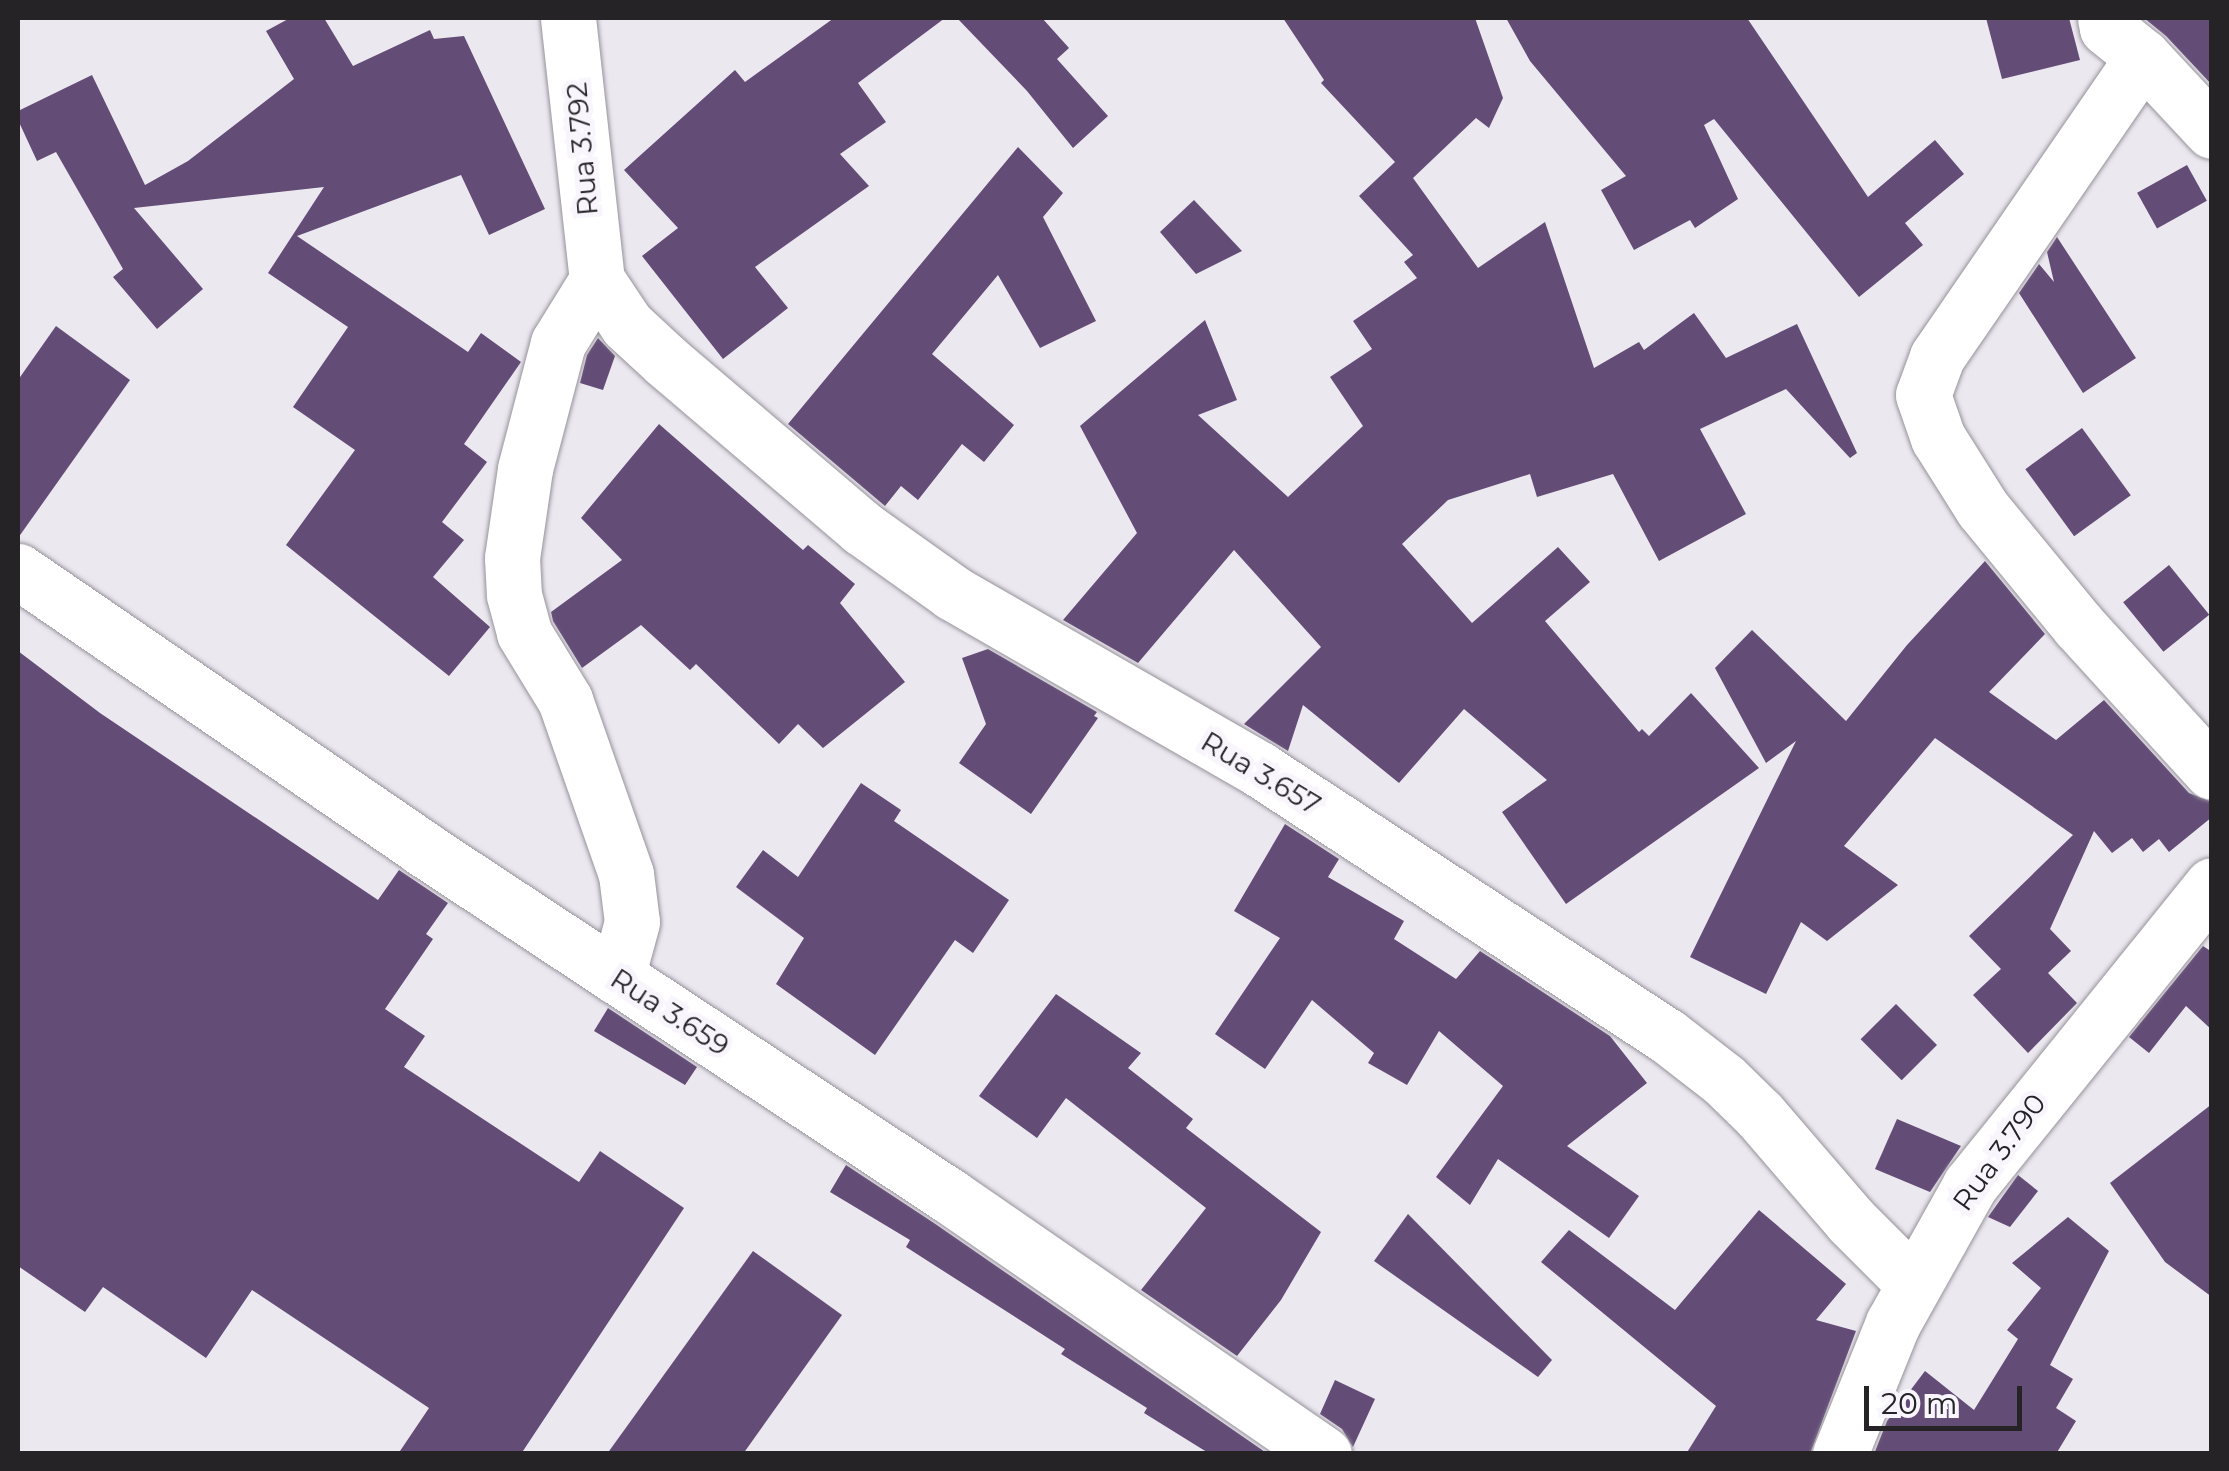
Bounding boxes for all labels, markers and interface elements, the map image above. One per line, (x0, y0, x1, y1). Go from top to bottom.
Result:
street label: Rua 3.792 (559, 81, 605, 217)
street label: Rua 3.657 (1195, 724, 1327, 822)
street label: Rua 3.659 (605, 961, 735, 1063)
street label: Rua 3.790 (1945, 1087, 2053, 1217)
scale bar (1869, 1366, 2026, 1428)
text: 20 m (1881, 1385, 1958, 1422)

